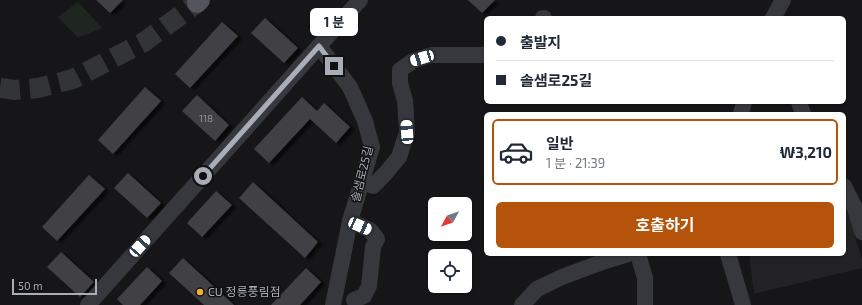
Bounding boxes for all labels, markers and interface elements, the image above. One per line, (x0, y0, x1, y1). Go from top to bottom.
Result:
callout: 1 분 (310, 8, 358, 36)
text: 1 분 (324, 14, 344, 30)
text: 출발지 (520, 33, 561, 51)
car (409, 49, 435, 67)
route end (325, 57, 343, 75)
text: 솔샘로25길 (520, 71, 592, 89)
house number: 118 (199, 112, 213, 124)
car (400, 120, 414, 144)
icon: car (498, 134, 534, 170)
text: 일반 (546, 134, 574, 152)
text: ₩3,210 (780, 143, 832, 161)
street label: 솔샘로25길 (347, 144, 375, 203)
text: 1 분 · 21:39 (546, 155, 605, 171)
route start (194, 167, 212, 185)
north arrow (428, 197, 472, 241)
map controls (428, 197, 472, 293)
button: 호출하기 (496, 202, 834, 248)
car (347, 216, 373, 236)
car (128, 233, 152, 259)
button: locate (428, 249, 472, 293)
scale bar (12, 277, 97, 296)
text: 50 m (18, 279, 43, 292)
place label: CU 정릉풍림점 (208, 284, 281, 298)
marker: CU 정릉풍림점 (195, 287, 205, 297)

